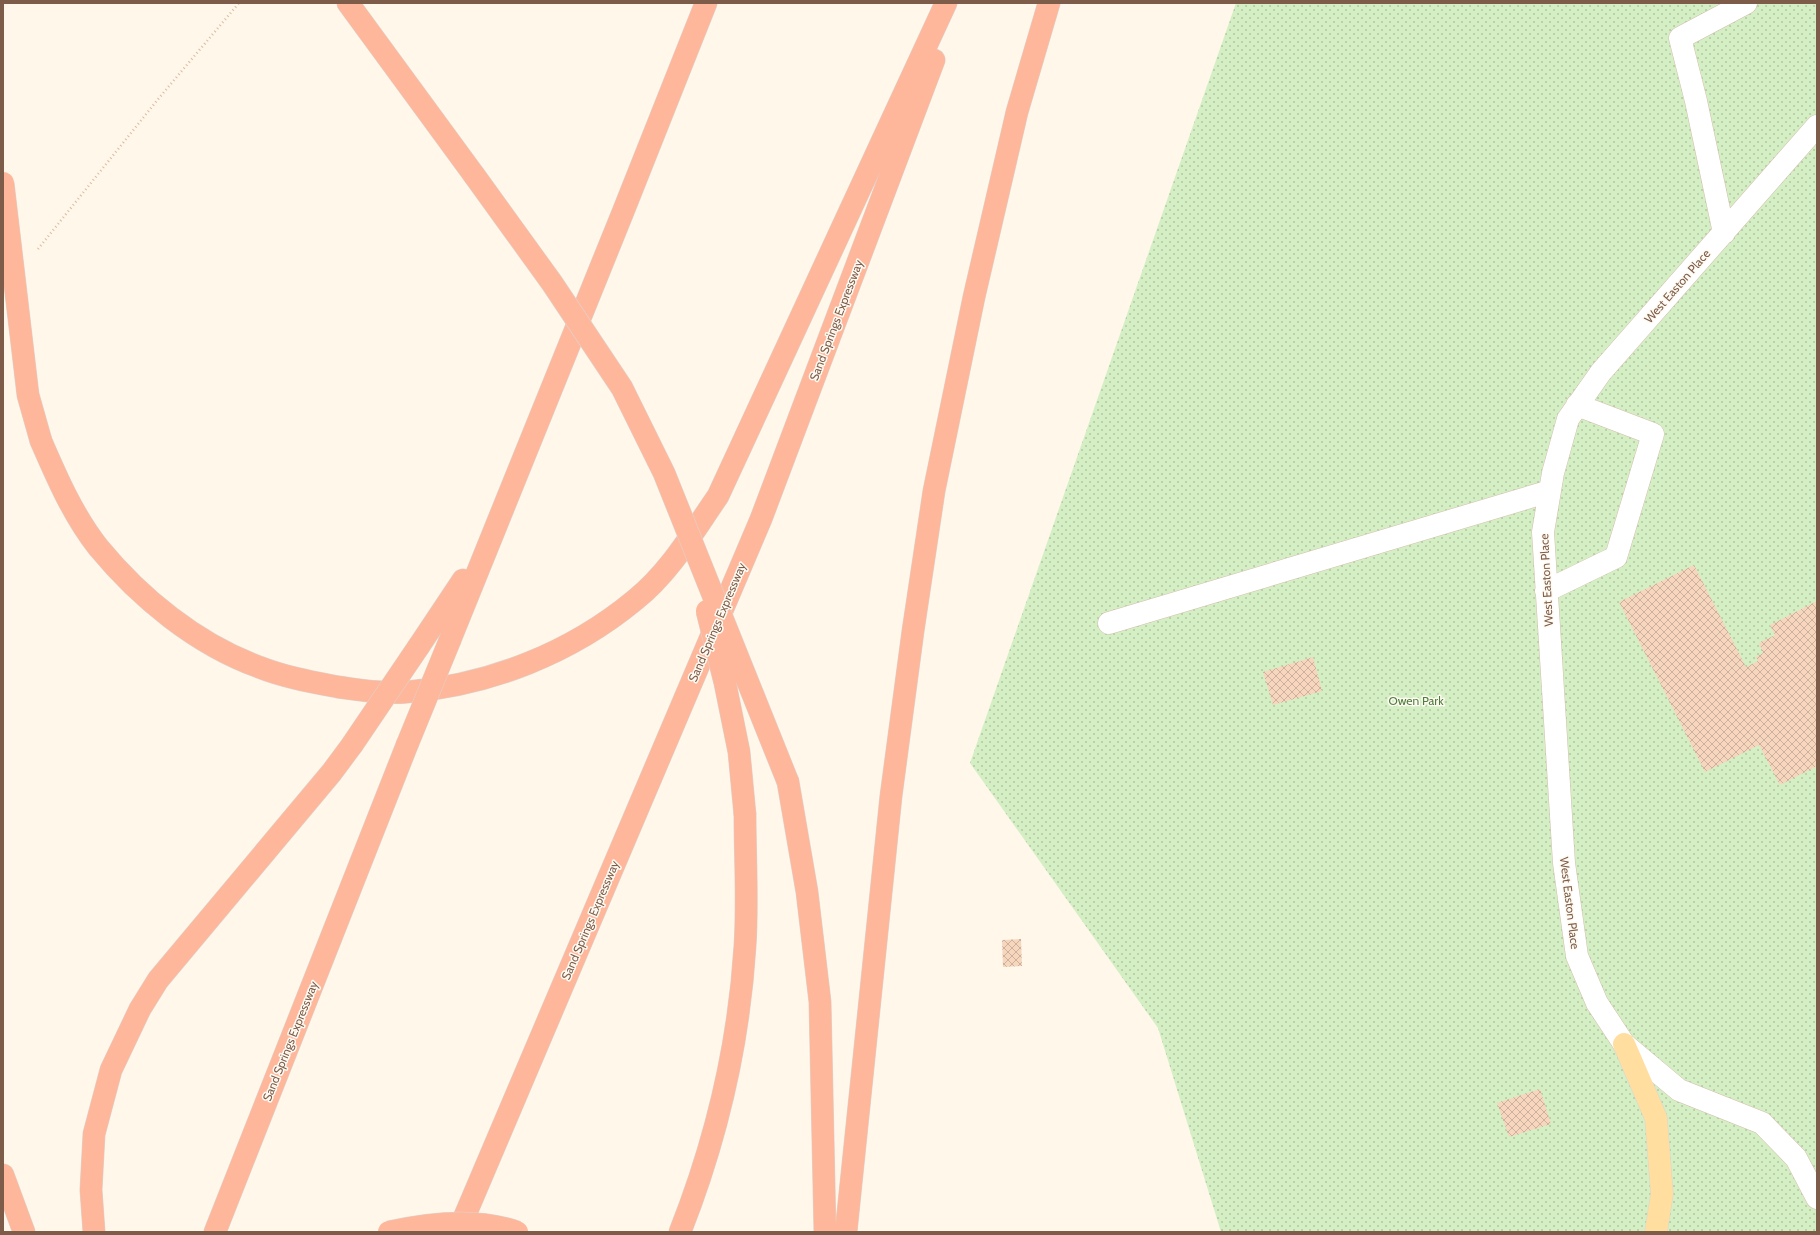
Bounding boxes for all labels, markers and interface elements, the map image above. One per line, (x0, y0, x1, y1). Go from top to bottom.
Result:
street label: West Easton Place (1641, 246, 1713, 326)
street label: Sand Springs Expressway (806, 258, 866, 382)
street label: West Easton Place (1536, 533, 1556, 627)
street label: Sand Springs Expressway (685, 560, 749, 684)
park label: Owen Park (1388, 693, 1444, 708)
street label: West Easton Place (1557, 856, 1583, 950)
street label: Sand Springs Expressway (558, 858, 622, 982)
street label: Sand Springs Expressway (259, 979, 321, 1103)

